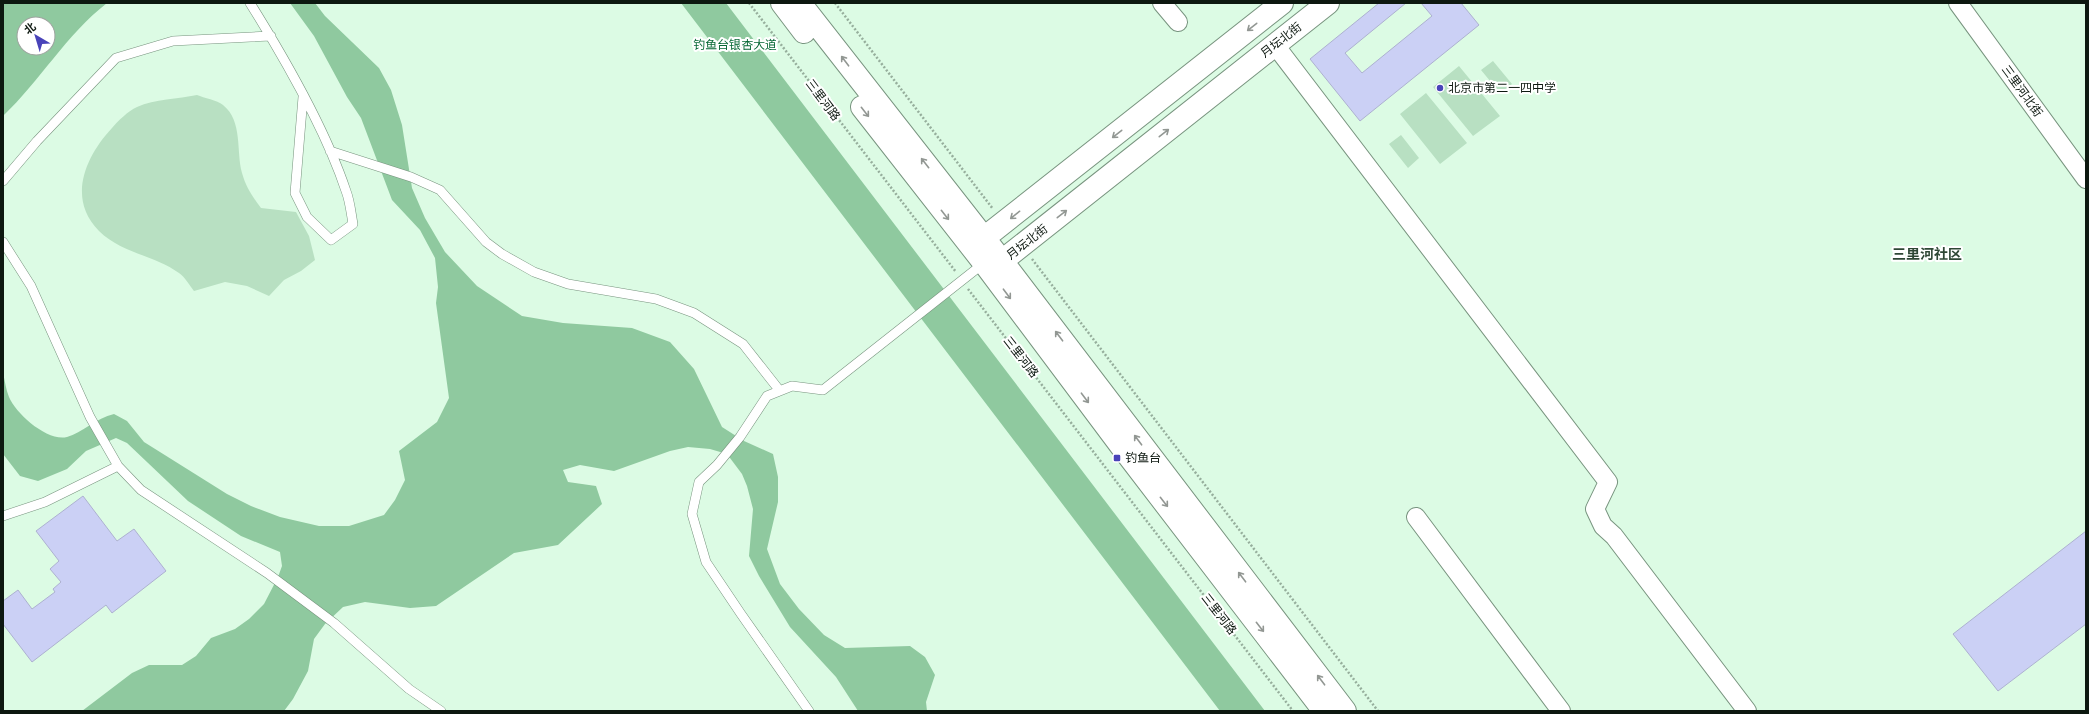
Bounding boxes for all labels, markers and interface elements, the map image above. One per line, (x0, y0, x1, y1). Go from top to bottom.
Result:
north arrow (16, 16, 56, 56)
text: 北 (21, 18, 38, 37)
street label: 月坛北街 (1257, 18, 1305, 61)
one-way arrow (1246, 23, 1257, 32)
park label: 钓鱼台银杏大道 (693, 36, 777, 53)
one-way arrow (841, 56, 849, 67)
street label: 三里河北街 (1998, 61, 2047, 120)
street label: 三里河路 (802, 75, 845, 124)
place label: 北京市第二一四中学 (1448, 79, 1556, 96)
marker: 北京市第二一四中学 (1435, 83, 1445, 93)
one-way arrow (861, 106, 870, 117)
one-way arrow (1158, 129, 1169, 137)
one-way arrow (1111, 130, 1122, 138)
one-way arrow (921, 158, 930, 169)
one-way arrow (940, 209, 949, 220)
one-way arrow (1009, 210, 1020, 219)
one-way arrow (1057, 210, 1068, 218)
street label: 月坛北街 (1003, 220, 1051, 263)
district label: 三里河社区 (1892, 244, 1962, 263)
one-way arrow (1003, 289, 1012, 300)
one-way arrow (1055, 331, 1063, 342)
street label: 三里河路 (1000, 333, 1043, 381)
one-way arrow (1081, 393, 1089, 404)
one-way arrow (1134, 434, 1142, 445)
place label: 钓鱼台 (1125, 449, 1161, 466)
marker: 钓鱼台 (1112, 453, 1122, 463)
one-way arrow (1159, 496, 1168, 507)
one-way arrow (1238, 571, 1246, 582)
street label: 三里河路 (1198, 590, 1241, 638)
one-way arrow (1256, 622, 1264, 633)
one-way arrow (1317, 675, 1325, 686)

